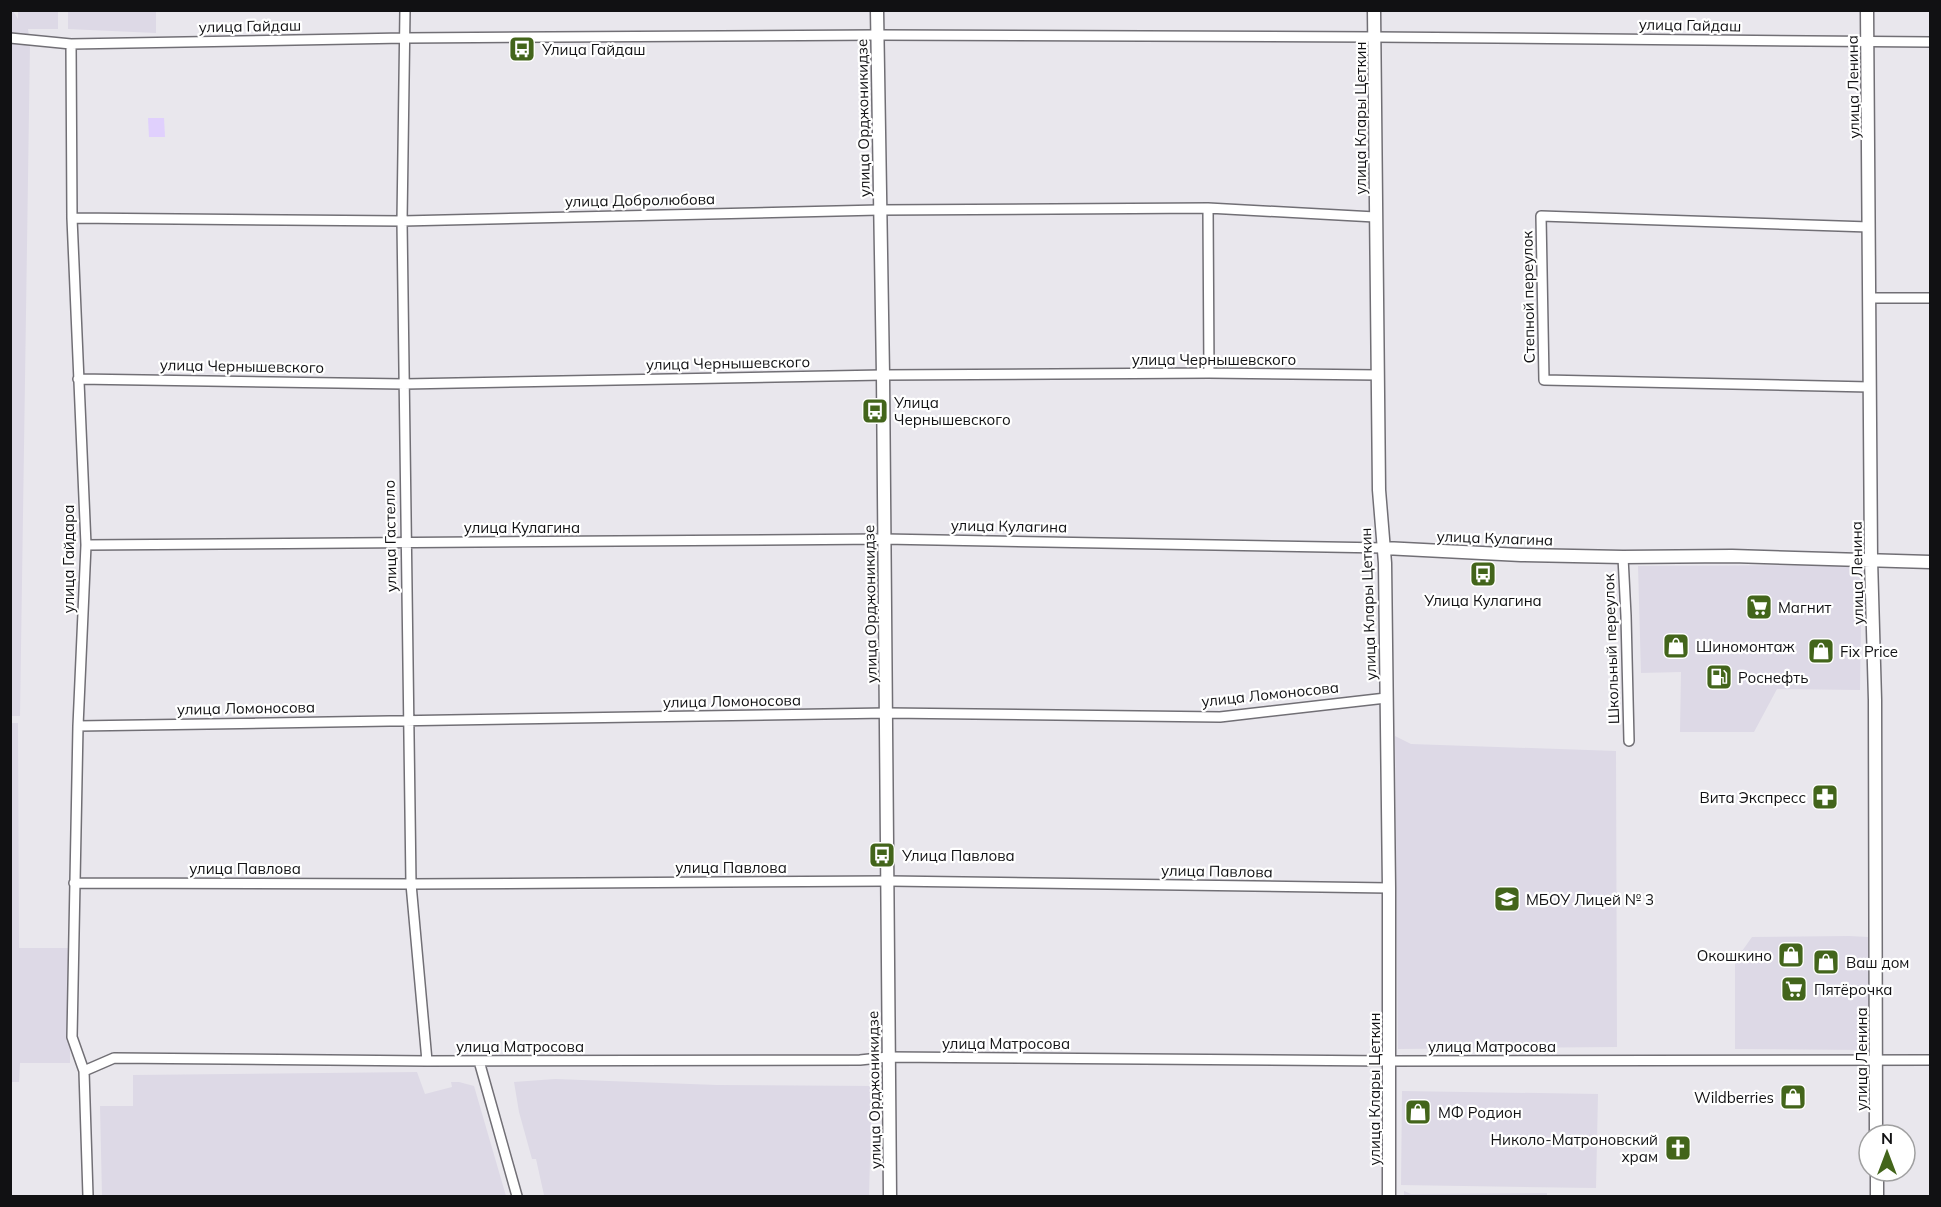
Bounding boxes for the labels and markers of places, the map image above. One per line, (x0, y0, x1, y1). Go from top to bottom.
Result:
bus stop icon: Улица Гайдаш (507, 34, 537, 64)
place label: Улица Гайдаш (541, 40, 646, 59)
place label: Улица Чернышевского (893, 393, 1011, 429)
bus stop icon: Улица Чернышевского (860, 396, 890, 426)
bus stop icon: Улица Кулагина (1468, 559, 1498, 589)
place label: Улица Кулагина (1423, 591, 1542, 610)
supermarket icon: Магнит (1744, 592, 1774, 622)
place label: Магнит (1778, 598, 1832, 617)
shop icon: Шиномонтаж (1661, 631, 1691, 661)
shop icon: Fix Price (1806, 636, 1836, 666)
place label: Шиномонтаж (1696, 637, 1796, 656)
place label: Fix Price (1840, 642, 1898, 661)
fuel station icon: Роснефть (1704, 662, 1734, 692)
place label: Роснефть (1738, 668, 1808, 687)
pharmacy icon: Вита Экспресс (1810, 782, 1840, 812)
place label: Вита Экспресс (1699, 788, 1806, 807)
bus stop icon: Улица Павлова (867, 840, 897, 870)
place label: Улица Павлова (901, 846, 1015, 865)
school or university icon: МБОУ Лицей № 3 (1492, 884, 1522, 914)
place label: МБОУ Лицей № 3 (1526, 890, 1654, 909)
shop icon: Окошкино (1776, 940, 1806, 970)
place label: Окошкино (1697, 946, 1772, 965)
shop icon: Ваш дом (1811, 947, 1841, 977)
place label: Ваш дом (1846, 953, 1909, 972)
supermarket icon: Пятёрочка (1779, 974, 1809, 1004)
place label: Пятёрочка (1814, 980, 1892, 999)
shop icon: Wildberries (1778, 1082, 1808, 1112)
place label: Wildberries (1694, 1088, 1774, 1107)
shop icon: МФ Родион (1403, 1097, 1433, 1127)
place label: МФ Родион (1438, 1103, 1522, 1122)
place label: Николо-Матроновский храм (1491, 1130, 1658, 1166)
church icon: Николо-Матроновский храм (1663, 1133, 1693, 1163)

